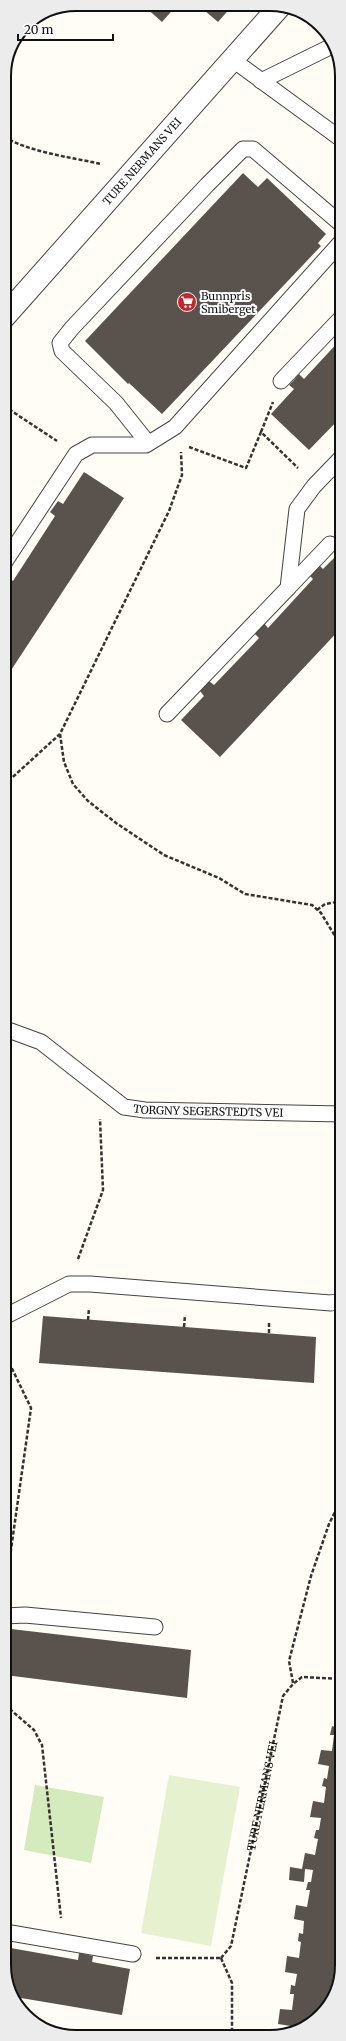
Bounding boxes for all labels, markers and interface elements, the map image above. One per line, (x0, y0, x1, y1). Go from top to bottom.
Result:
scale bar (18, 16, 113, 42)
text: 20 m (24, 22, 53, 37)
street label: TURE NERMANS VEI (100, 115, 184, 208)
place label: Bunnpris Smiberget (201, 289, 256, 316)
supermarket icon: Bunnpris Smiberget (176, 291, 198, 313)
street label: TORGNY SEGERSTEDTS VEI (132, 1101, 284, 1120)
street label: TURE NERMANS VEI (244, 1740, 280, 1852)

